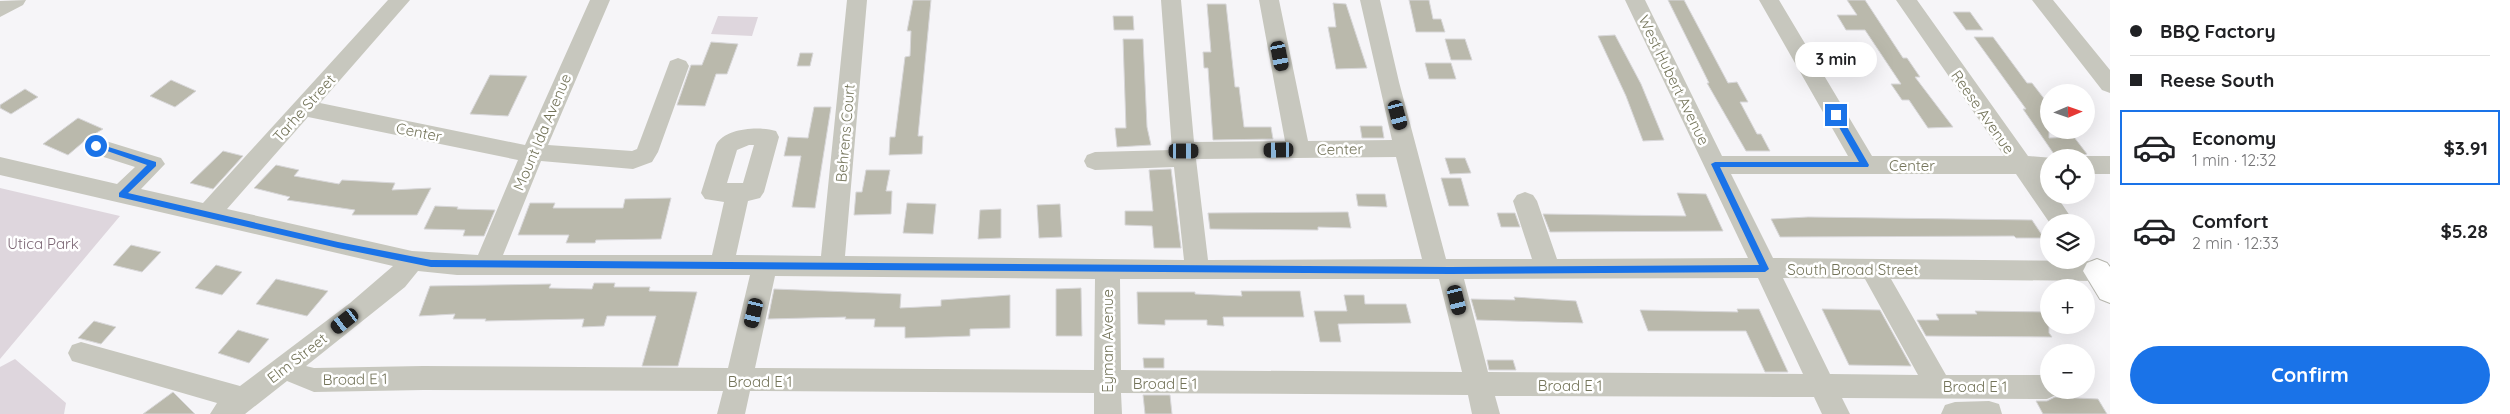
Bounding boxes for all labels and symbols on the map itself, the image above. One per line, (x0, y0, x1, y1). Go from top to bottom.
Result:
street label: West Hubert Avenue (1634, 12, 1714, 148)
car (1269, 40, 1290, 72)
callout: 3 min (1795, 42, 1877, 78)
street label: Reese Avenue (1947, 66, 2019, 158)
street label: Tarhe Street (269, 70, 339, 146)
street label: Mount Ida Avenue (509, 71, 575, 193)
street label: Behrens Court (831, 83, 859, 183)
north arrow (2040, 84, 2095, 139)
car (1386, 99, 1409, 131)
route end (1825, 104, 1847, 126)
street label: Center (395, 118, 444, 146)
route start (85, 135, 107, 157)
street label: Center (1317, 139, 1363, 159)
car (1263, 142, 1294, 158)
car (1169, 144, 1199, 159)
street label: Center (1889, 156, 1935, 175)
park label: Utica Park (7, 234, 79, 253)
street label: South Broad Street (1787, 260, 1919, 279)
car (1446, 284, 1467, 316)
street label: Eyman Avenue (1098, 289, 1117, 393)
car (743, 297, 764, 329)
car (328, 306, 361, 336)
street label: Elm Street (263, 329, 331, 387)
street label: Broad E 1 (322, 369, 388, 389)
street label: Broad E 1 (728, 372, 792, 391)
street label: Broad E 1 (1133, 374, 1197, 393)
street label: Broad E 1 (1538, 376, 1602, 395)
street label: Broad E 1 (1943, 377, 2007, 396)

